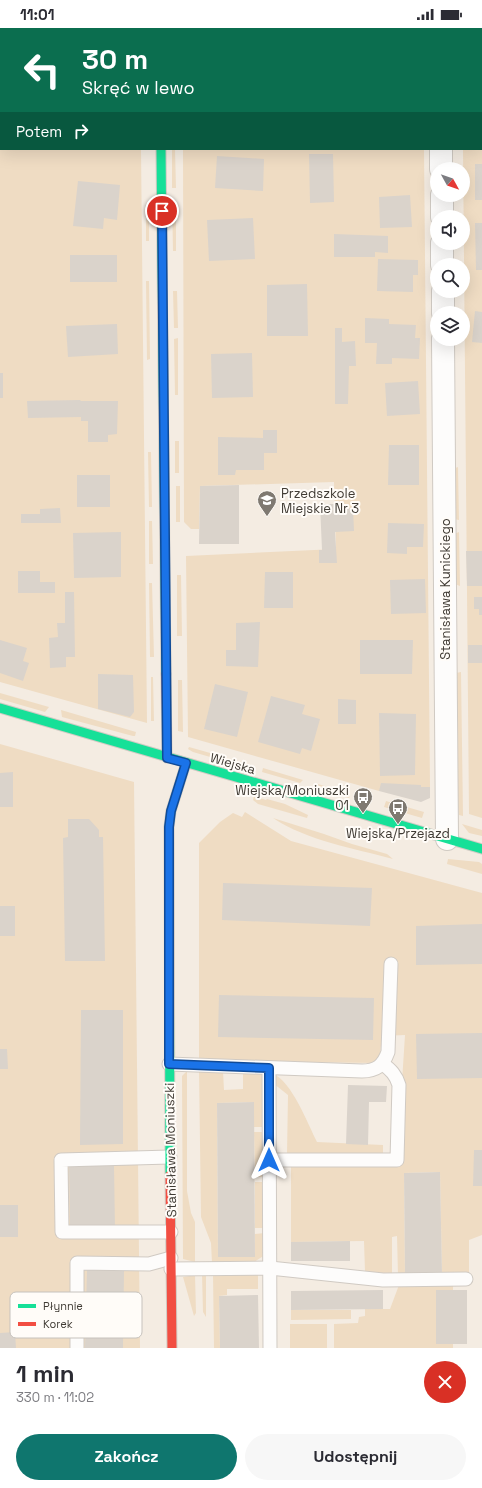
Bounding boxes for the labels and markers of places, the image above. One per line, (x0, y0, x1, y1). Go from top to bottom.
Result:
pin (145, 194, 179, 228)
place label: Przedszkole Miejskie Nr 3 (281, 485, 359, 517)
school or university icon: Przedszkole Miejskie Nr 3 (256, 489, 278, 517)
place label: Wiejska/Moniuszki 01 (235, 782, 349, 814)
bus stop icon: Wiejska/Moniuszki 01 (352, 786, 374, 814)
bus stop icon: Wiejska/Przejazd (387, 797, 409, 825)
place label: Wiejska/Przejazd (346, 825, 450, 842)

